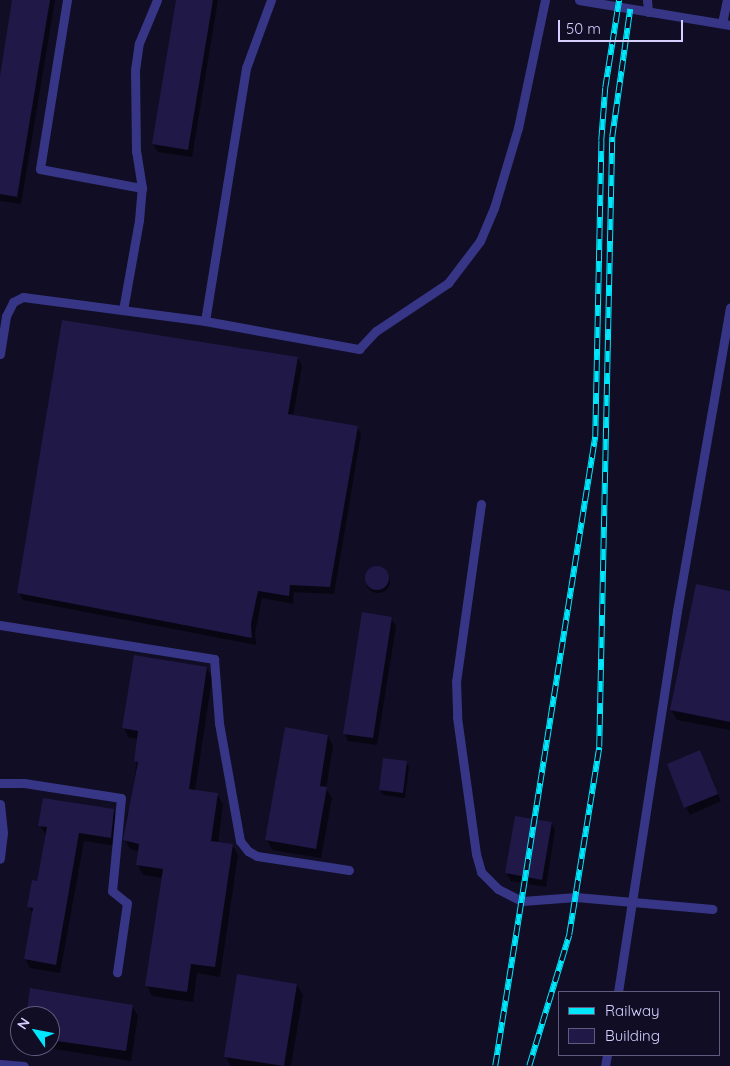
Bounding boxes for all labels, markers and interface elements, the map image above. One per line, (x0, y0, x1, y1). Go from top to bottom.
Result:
scale bar (560, 10, 685, 42)
text: 50 m (566, 19, 601, 38)
legend (558, 991, 720, 1056)
text: Railway (605, 1001, 660, 1020)
north arrow (10, 1006, 60, 1056)
text: N (13, 1014, 34, 1033)
text: Building (605, 1026, 660, 1045)

